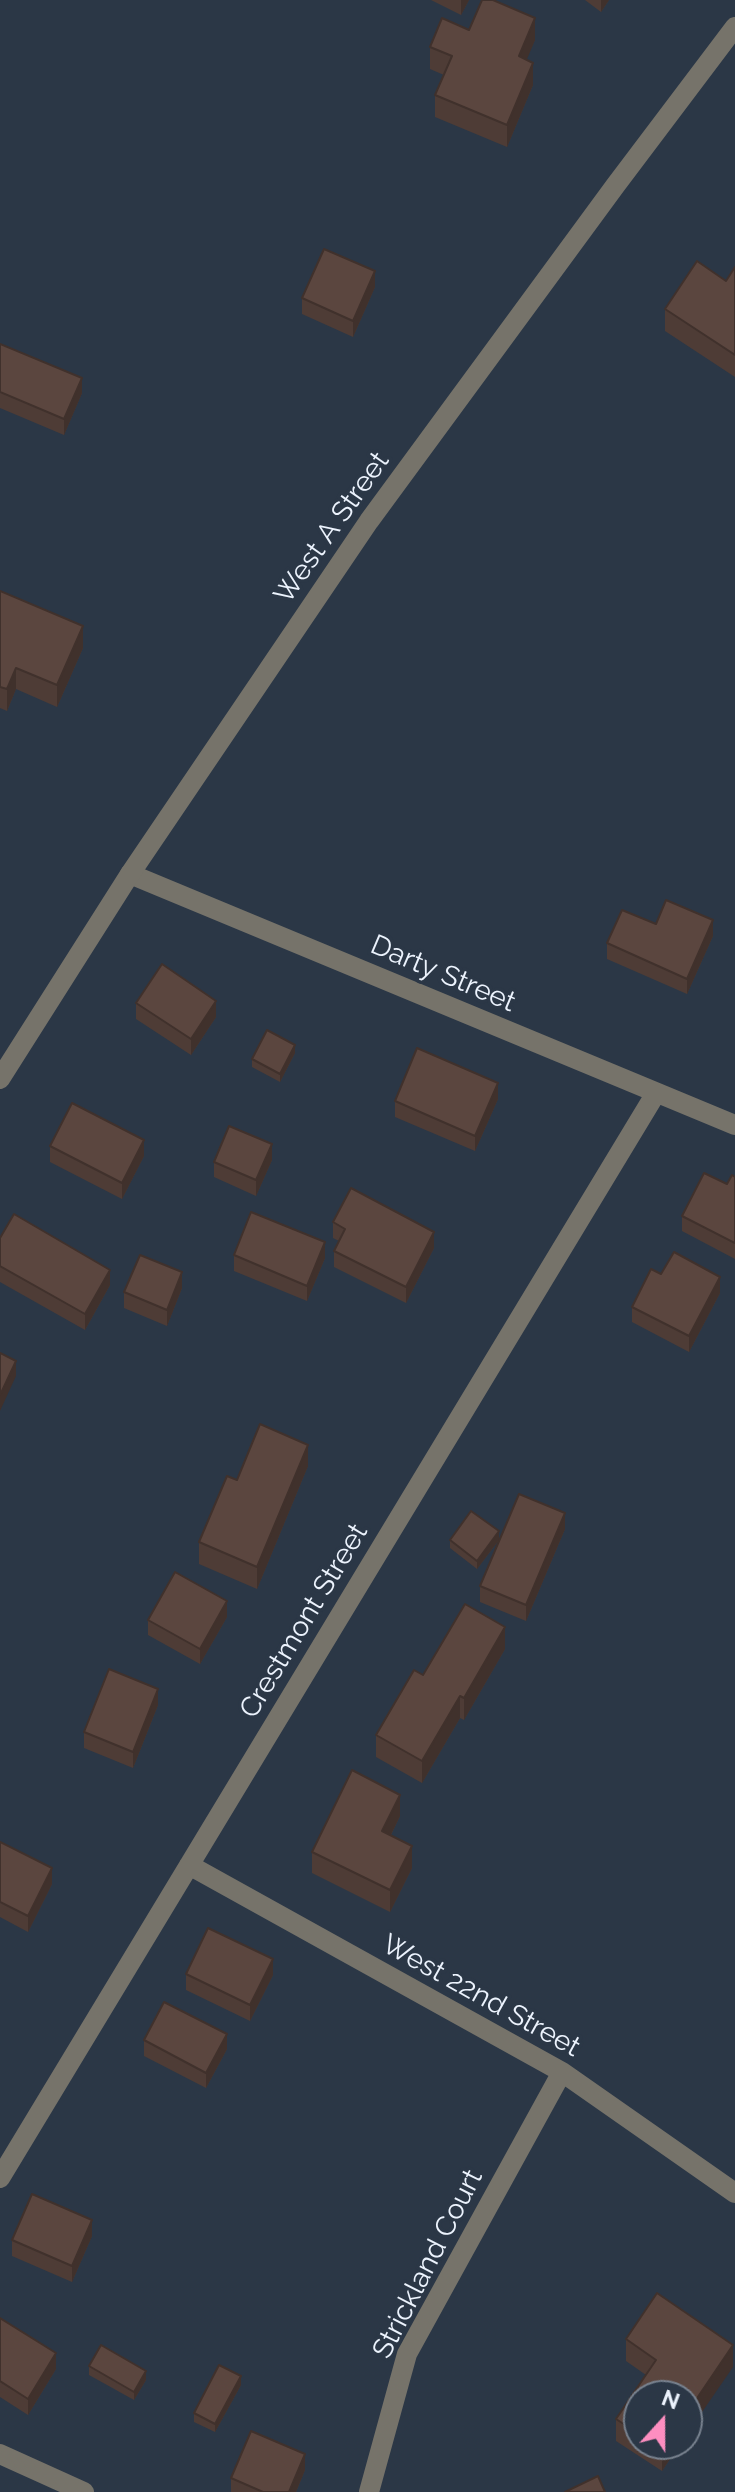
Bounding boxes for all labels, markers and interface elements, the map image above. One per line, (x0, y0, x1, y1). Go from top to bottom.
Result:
street label: West A Street (267, 446, 397, 610)
street label: Darty Street (365, 928, 521, 1020)
street label: Crestmont Street (233, 1518, 375, 1724)
street label: West 22nd Street (376, 1928, 586, 2064)
street label: Strickland Court (366, 2164, 490, 2364)
north arrow (623, 2380, 703, 2460)
text: N (658, 2384, 683, 2415)

